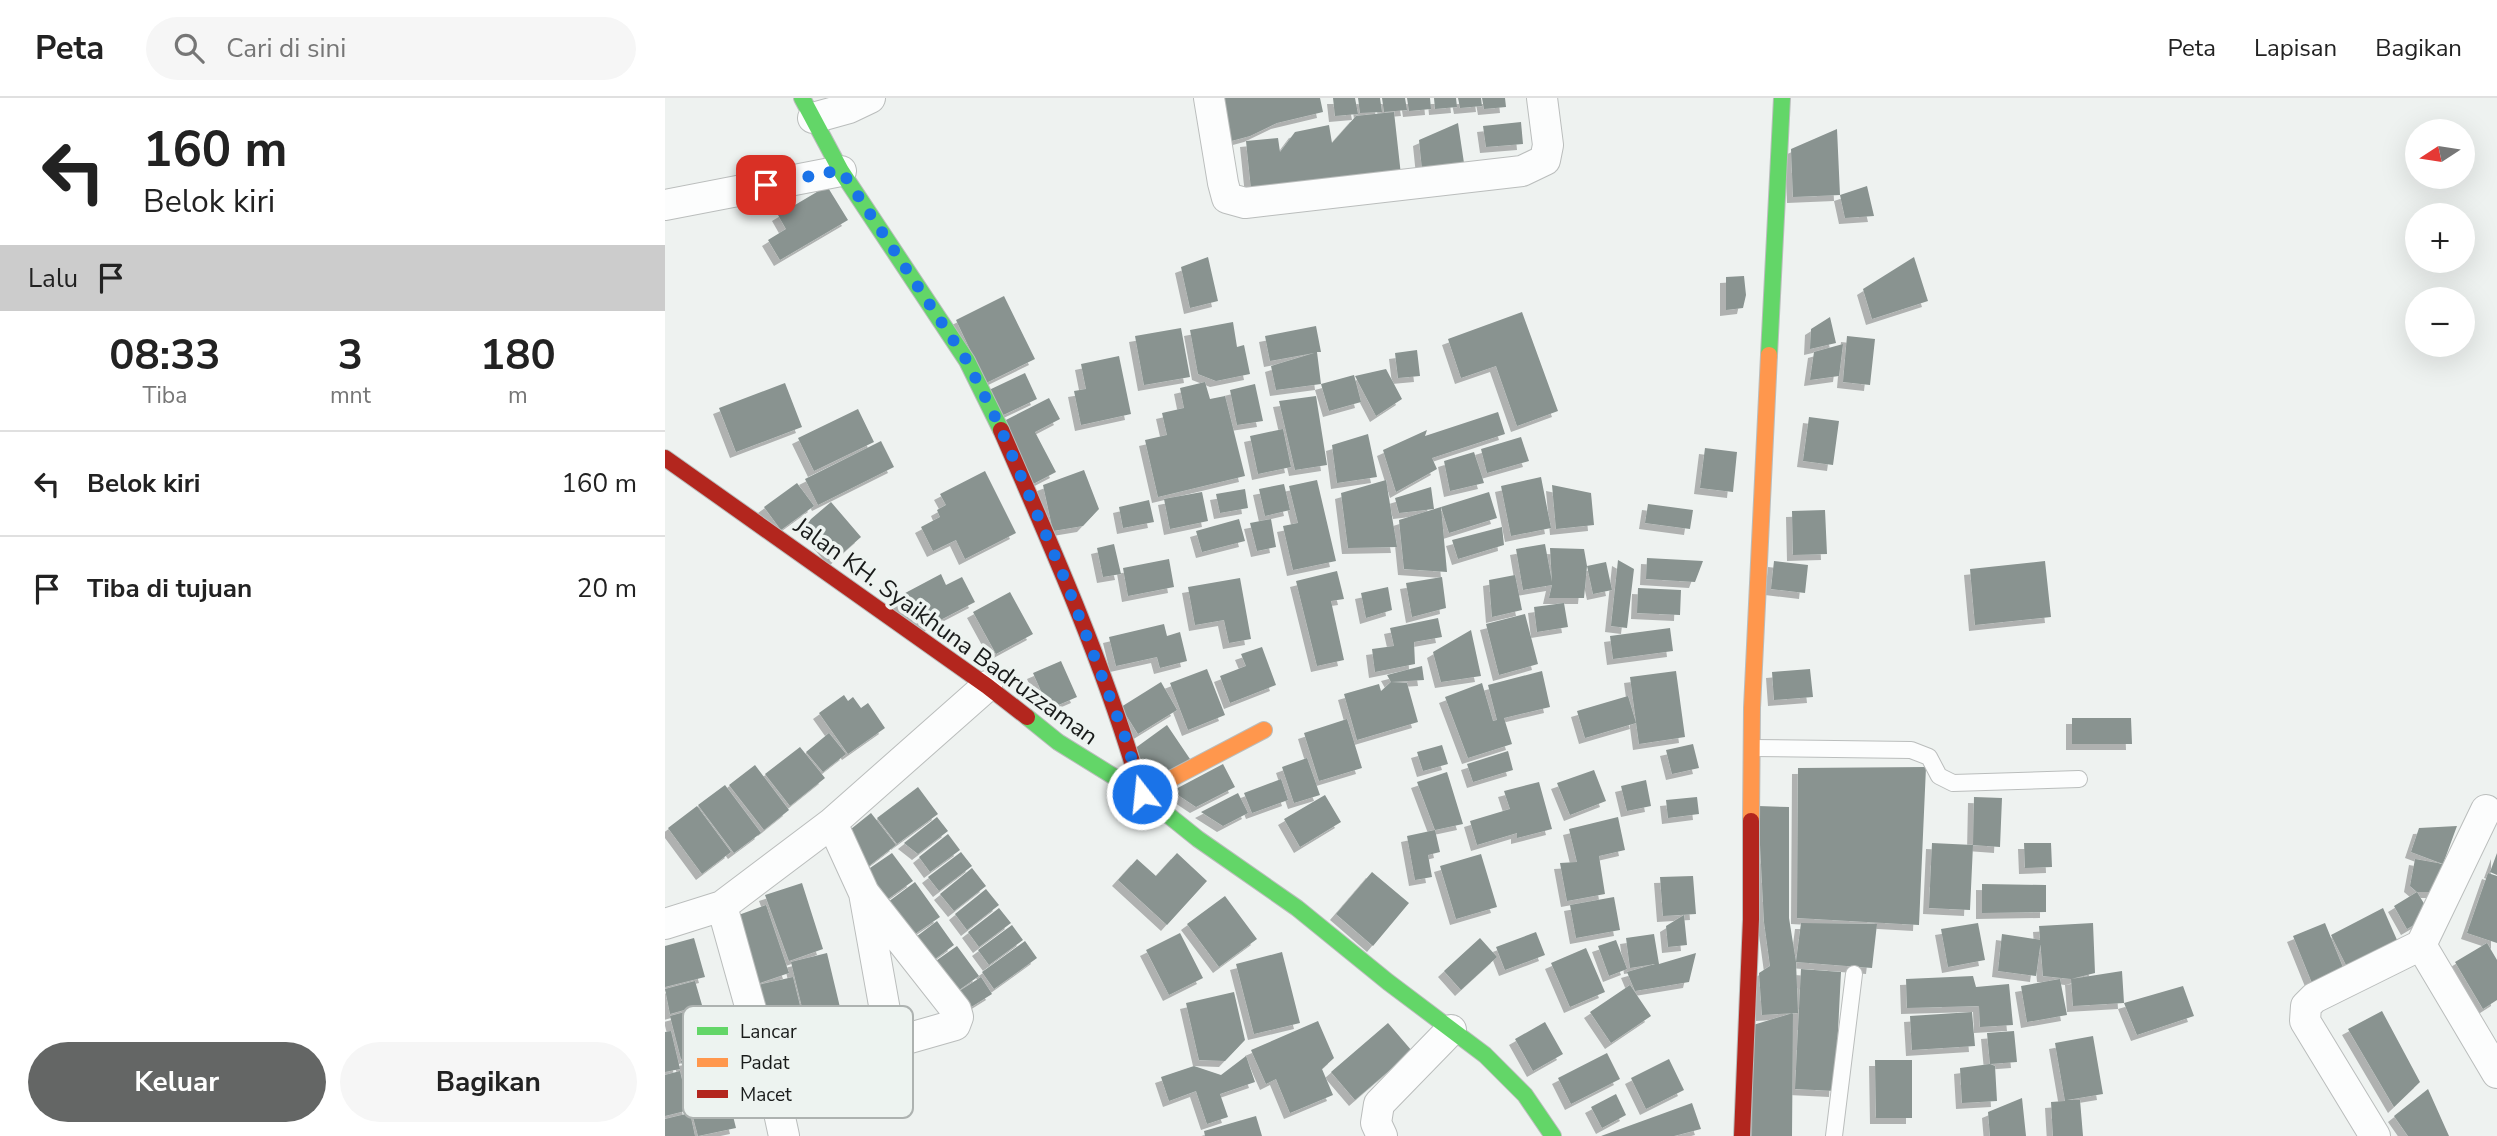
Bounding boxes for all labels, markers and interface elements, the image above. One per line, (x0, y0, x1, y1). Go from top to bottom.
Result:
search box (146, 17, 636, 80)
text: Peta (35, 26, 104, 71)
icon: search (170, 29, 208, 67)
text: Cari di sini (226, 31, 346, 66)
text: Peta (2167, 32, 2216, 64)
text: Lapisan (2254, 32, 2337, 64)
text: Bagikan (2375, 32, 2462, 64)
text: 160 m (143, 116, 287, 183)
north arrow (2405, 119, 2475, 189)
map controls (2405, 119, 2475, 357)
icon: left (28, 126, 119, 217)
pin (736, 155, 796, 215)
icon: arrive (747, 166, 785, 204)
text: Belok kiri (143, 180, 275, 223)
button: + (2405, 203, 2475, 273)
icon: arrive (92, 259, 130, 297)
text: Lalu (28, 261, 78, 296)
button: − (2405, 287, 2475, 357)
text: 08:33 (109, 327, 221, 384)
text: 3 (338, 327, 363, 384)
text: 180 (480, 327, 556, 384)
text: Tiba (143, 380, 187, 411)
text: mnt (330, 380, 371, 411)
text: m (508, 380, 528, 411)
icon: left (28, 465, 66, 503)
text: Belok kiri (87, 466, 200, 501)
text: 160 m (561, 466, 637, 501)
street label: Jalan KH. Syaikhuna Badruzzaman (787, 509, 1104, 752)
icon: arrive (28, 570, 66, 608)
text: Tiba di tujuan (87, 571, 252, 606)
text: 20 m (577, 571, 637, 606)
position arrow (1105, 757, 1179, 831)
legend (683, 1006, 913, 1118)
text: Lancar (740, 1019, 797, 1045)
button: Keluar (28, 1042, 326, 1122)
button: Bagikan (340, 1042, 637, 1122)
text: Padat (740, 1050, 790, 1076)
text: Macet (740, 1082, 792, 1108)

